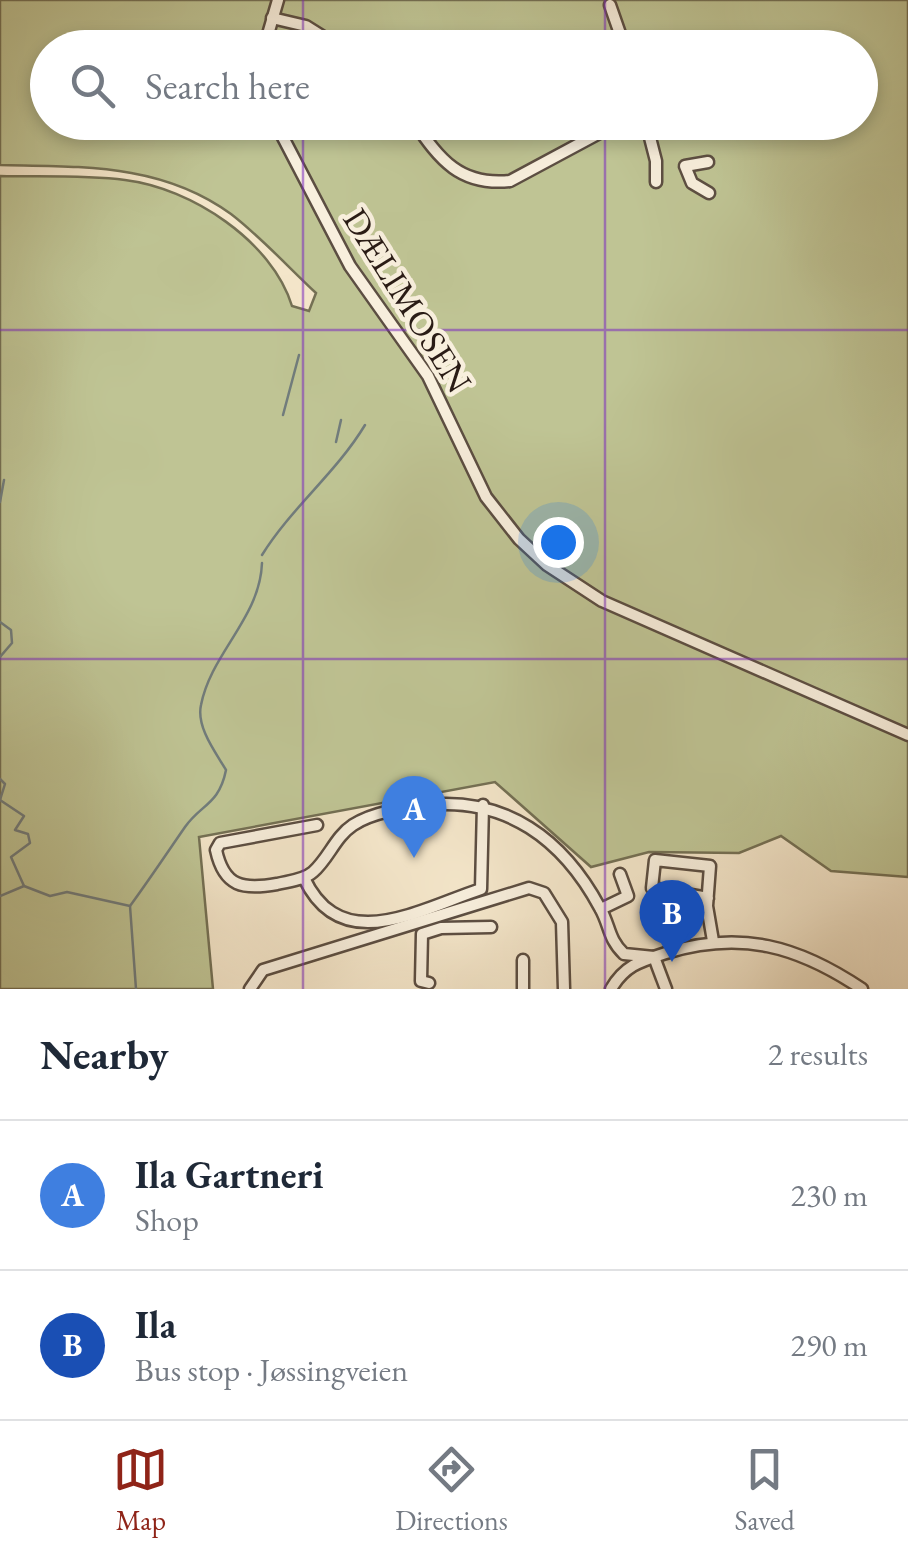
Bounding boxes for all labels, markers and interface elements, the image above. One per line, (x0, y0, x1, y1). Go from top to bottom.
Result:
search box (30, 30, 878, 140)
icon: search (65, 58, 120, 113)
text: Search here (145, 61, 310, 110)
street label: DÆLIMOSEN (334, 199, 483, 401)
your location (533, 517, 584, 568)
pin: A (382, 776, 446, 858)
pin: B (640, 880, 704, 962)
text: Nearby (40, 1027, 169, 1082)
text: 2 results (768, 1033, 868, 1075)
text: Ila Gartneri (135, 1150, 324, 1199)
text: A (61, 1174, 84, 1216)
text: 230 m (791, 1174, 868, 1216)
text: Shop (135, 1199, 199, 1241)
text: Ila (135, 1300, 176, 1349)
text: B (62, 1324, 83, 1366)
text: 290 m (791, 1324, 868, 1366)
text: Bus stop · Jøssingveien (135, 1349, 408, 1391)
tab: Map (113, 1442, 168, 1538)
tab: Directions (395, 1442, 508, 1538)
tab: Saved (735, 1442, 795, 1538)

